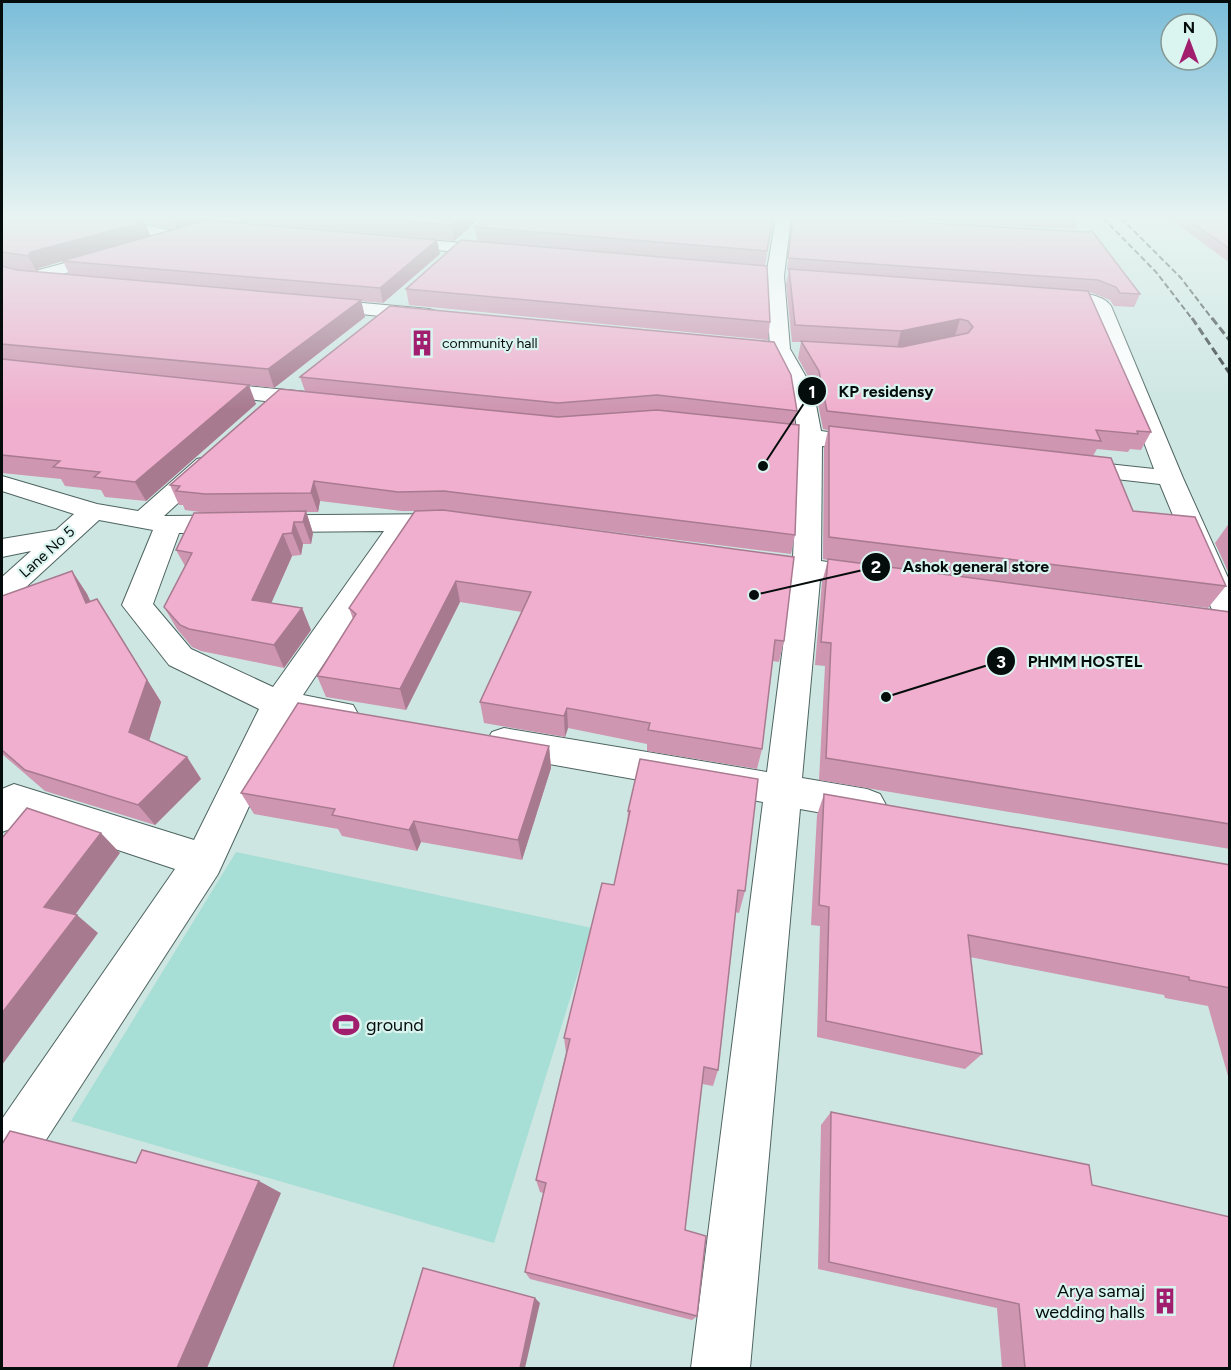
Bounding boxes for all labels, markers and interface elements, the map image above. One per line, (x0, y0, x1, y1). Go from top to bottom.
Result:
north arrow (1159, 12, 1219, 72)
text: N (1183, 18, 1195, 37)
building icon: community hall (407, 328, 437, 358)
place label: community hall (442, 335, 538, 352)
callout: KP residensy (797, 374, 946, 408)
text: 1 (808, 381, 816, 403)
text: KP residensy (839, 382, 934, 401)
street label: Lane No 5 (16, 522, 78, 582)
callout: Ashok general store (861, 550, 1061, 584)
text: 2 (871, 556, 881, 578)
text: Ashok general store (903, 557, 1049, 576)
callout: PHMM HOSTEL (986, 644, 1154, 678)
text: 3 (996, 651, 1006, 673)
text: PHMM HOSTEL (1028, 652, 1143, 671)
sports icon: ground (331, 1010, 361, 1040)
place label: ground (366, 1014, 424, 1036)
place label: Arya samaj wedding halls (1035, 1280, 1145, 1323)
building icon: Arya samaj wedding halls (1150, 1286, 1180, 1316)

